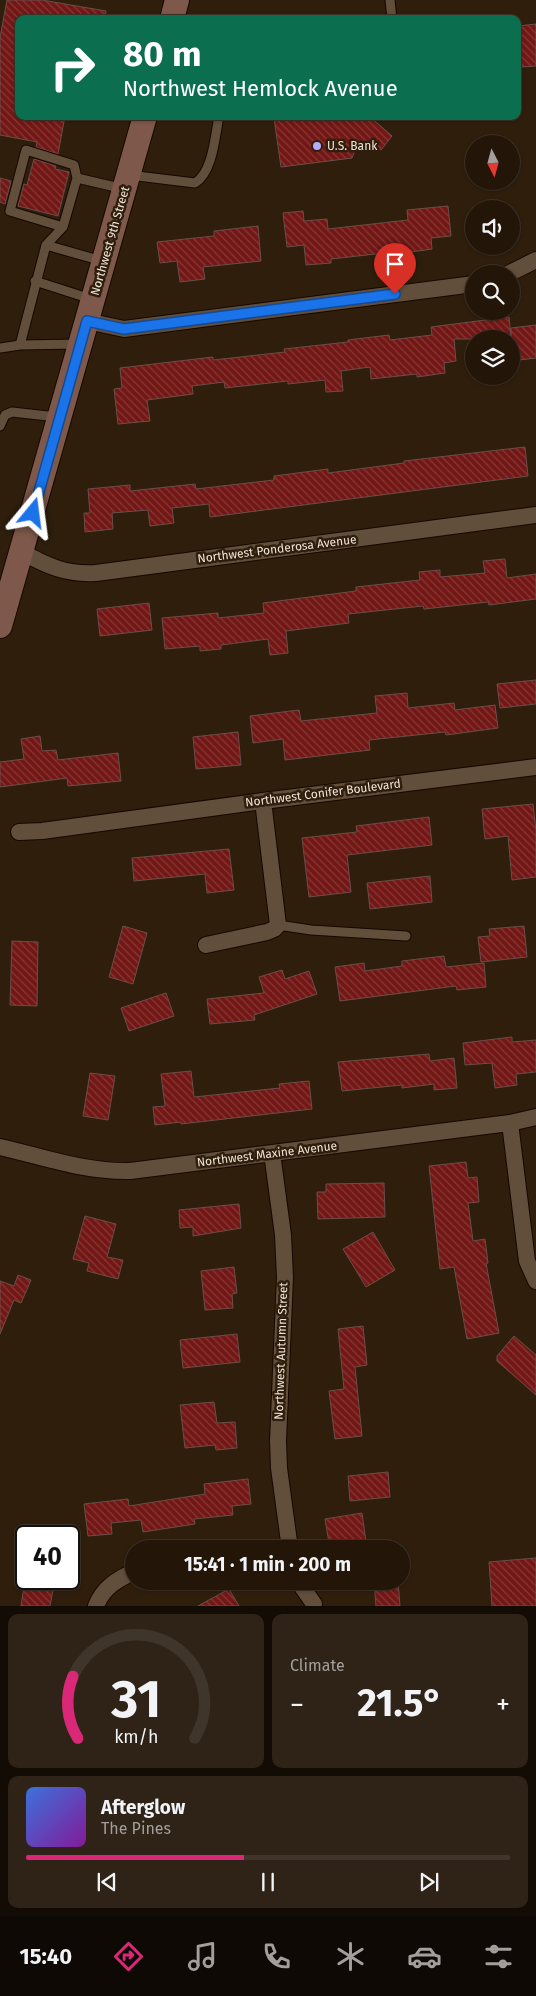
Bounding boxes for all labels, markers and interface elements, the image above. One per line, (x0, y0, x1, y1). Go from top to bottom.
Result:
text: 80 m (123, 33, 202, 75)
icon: right (40, 35, 105, 100)
text: Northwest Hemlock Avenue (123, 75, 398, 102)
north arrow (465, 135, 520, 190)
map controls (465, 135, 520, 385)
place label: U.S. Bank (327, 139, 378, 153)
marker: U.S. Bank (311, 140, 323, 152)
street label: Northwest 9th Street (88, 184, 132, 297)
button: sound (465, 200, 520, 255)
pin (374, 243, 416, 294)
icon: arrive (381, 250, 409, 278)
button: search (465, 265, 520, 320)
button: layers (465, 330, 520, 385)
position arrow (6, 486, 58, 538)
street label: Northwest Ponderosa Avenue (197, 532, 357, 566)
street label: Northwest Conifer Boulevard (244, 777, 402, 809)
street label: Northwest Maxine Avenue (196, 1138, 338, 1170)
street label: Northwest Autumn Street (272, 1281, 290, 1420)
speed limit sign: 40 (15, 1525, 80, 1590)
text: 15:41 · 1 min · 200 m (184, 1553, 351, 1576)
text: Climate (290, 1656, 345, 1675)
text: 31 (110, 1668, 161, 1731)
text: 21.5° (357, 1680, 443, 1726)
text: − (290, 1688, 304, 1721)
text: + (496, 1688, 510, 1721)
text: km/h (114, 1726, 158, 1748)
text: Afterglow (101, 1796, 185, 1819)
text: The Pines (101, 1819, 171, 1838)
icon: previous (93, 1868, 121, 1896)
icon: pause (254, 1868, 282, 1896)
icon: next (415, 1868, 443, 1896)
icon: directions (111, 1939, 146, 1974)
icon: music (185, 1939, 220, 1974)
icon: phone (259, 1939, 294, 1974)
icon: climate (333, 1939, 368, 1974)
icon: car (407, 1939, 442, 1974)
icon: filters (481, 1939, 516, 1974)
text: 15:40 (20, 1943, 72, 1970)

